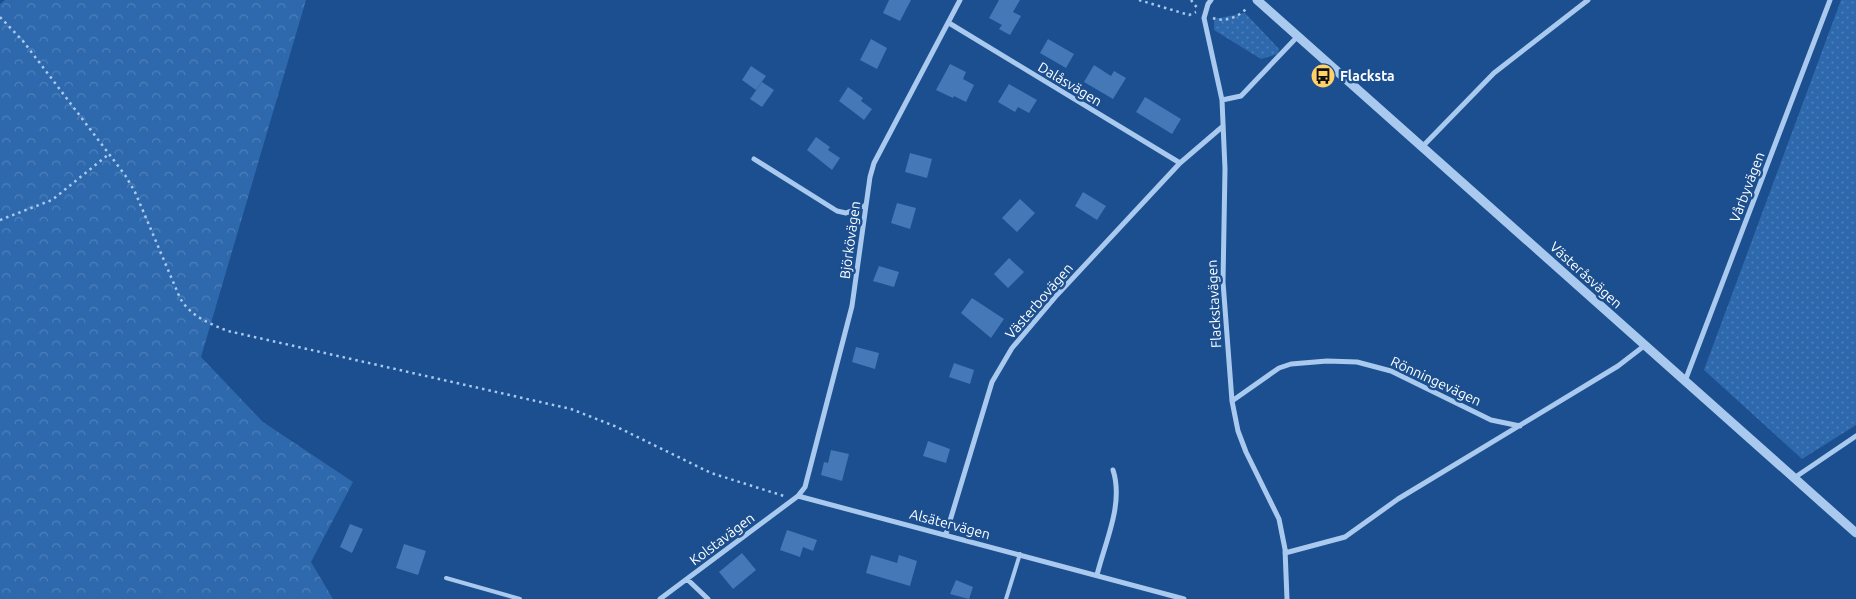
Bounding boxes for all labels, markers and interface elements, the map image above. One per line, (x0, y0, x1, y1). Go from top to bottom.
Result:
street label: Dalåsvägen (1035, 59, 1105, 109)
bus stop icon: Flacksta (1310, 63, 1336, 89)
place label: Flacksta (1340, 68, 1395, 84)
street label: Vårbyvägen (1726, 150, 1768, 224)
street label: Björkövägen (837, 200, 863, 280)
street label: Västeråsvägen (1547, 238, 1625, 312)
street label: Flackstavägen (1204, 259, 1224, 349)
street label: Västerbovägen (1002, 260, 1076, 342)
street label: Rönningevägen (1388, 353, 1484, 409)
street label: Alsätervägen (908, 506, 992, 542)
street label: Kolstavägen (687, 510, 757, 568)

